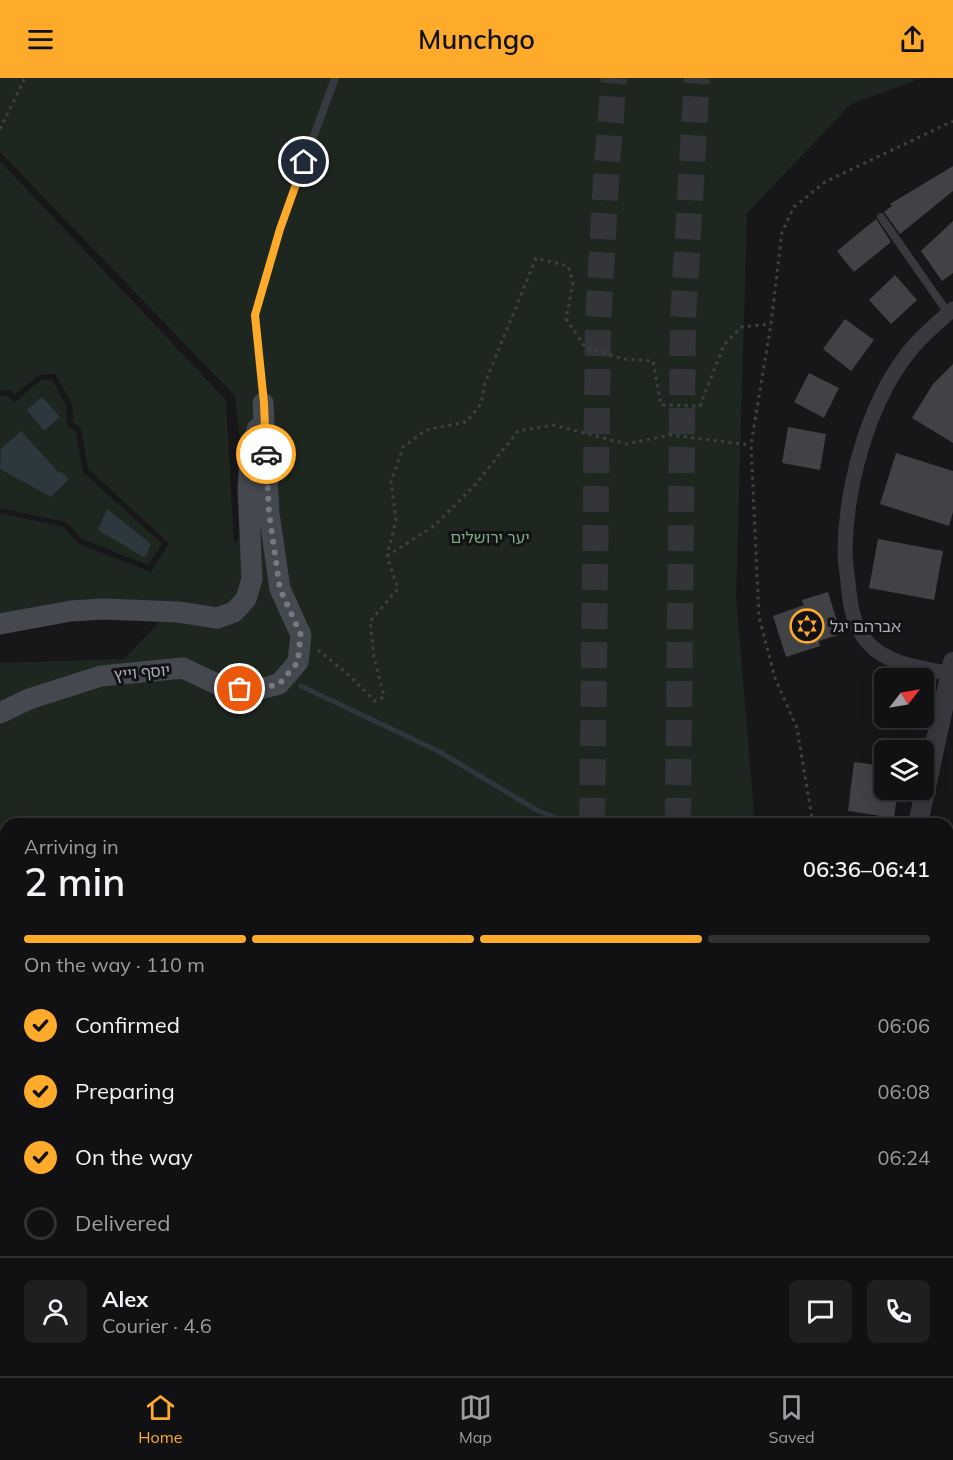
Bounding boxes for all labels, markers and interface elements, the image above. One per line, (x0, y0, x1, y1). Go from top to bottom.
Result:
text: Munchgo (418, 22, 535, 56)
icon: menu (24, 23, 57, 56)
icon: share (896, 23, 929, 56)
pin (278, 136, 329, 187)
icon: home (287, 145, 320, 178)
courier (236, 424, 296, 484)
icon: car (250, 438, 283, 471)
park label: יער ירושלים (450, 527, 530, 547)
synagogue icon: אברהם יגל (789, 608, 825, 644)
place label: אברהם יגל (830, 616, 901, 636)
street label: יוסף וייץ (113, 660, 171, 684)
pin (214, 663, 265, 714)
north arrow (874, 668, 934, 728)
map controls (874, 668, 934, 800)
icon: bag (223, 672, 256, 705)
button: layers (874, 740, 934, 800)
text: Arriving in (24, 834, 119, 859)
text: 06:36–06:41 (803, 855, 930, 883)
text: 2 min (24, 857, 125, 906)
text: On the way · 110 m (24, 952, 205, 977)
icon: check (24, 1009, 57, 1042)
text: Confirmed (75, 1011, 180, 1039)
text: 06:06 (877, 1013, 930, 1038)
icon: check (24, 1075, 57, 1108)
text: Preparing (75, 1077, 175, 1105)
text: 06:08 (877, 1079, 930, 1104)
icon: check (24, 1141, 57, 1174)
text: On the way (75, 1143, 193, 1171)
text: 06:24 (877, 1145, 930, 1170)
text: Delivered (75, 1209, 170, 1237)
button: person (24, 1280, 87, 1343)
button: chat (789, 1280, 852, 1343)
button: phone (867, 1280, 930, 1343)
text: Alex (102, 1285, 148, 1313)
text: Courier · 4.6 (102, 1313, 212, 1338)
tab: Home (138, 1391, 182, 1447)
tab: Map (459, 1391, 492, 1447)
tab: Saved (769, 1391, 815, 1447)

